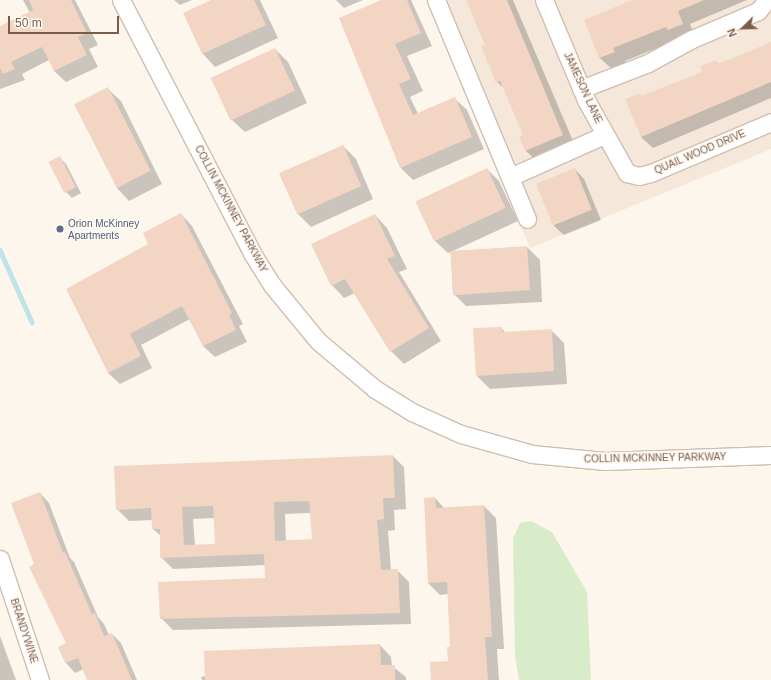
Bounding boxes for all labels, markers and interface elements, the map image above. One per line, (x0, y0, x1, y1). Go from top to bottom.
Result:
scale bar (10, 8, 121, 34)
north arrow (723, 8, 763, 48)
text: 50 m (15, 16, 42, 30)
text: N (725, 27, 739, 39)
street label: JAMESON LANE (561, 50, 605, 126)
street label: QUAIL WOOD DRIVE (652, 127, 748, 177)
street label: COLLIN MCKINNEY PARKWAY (192, 143, 270, 275)
place label: Orion McKinney Apartments (68, 217, 139, 240)
marker: Orion McKinney Apartments (55, 224, 65, 234)
street label: COLLIN MCKINNEY PARKWAY (584, 451, 726, 465)
street label: BRANDYWINE (8, 597, 40, 665)

